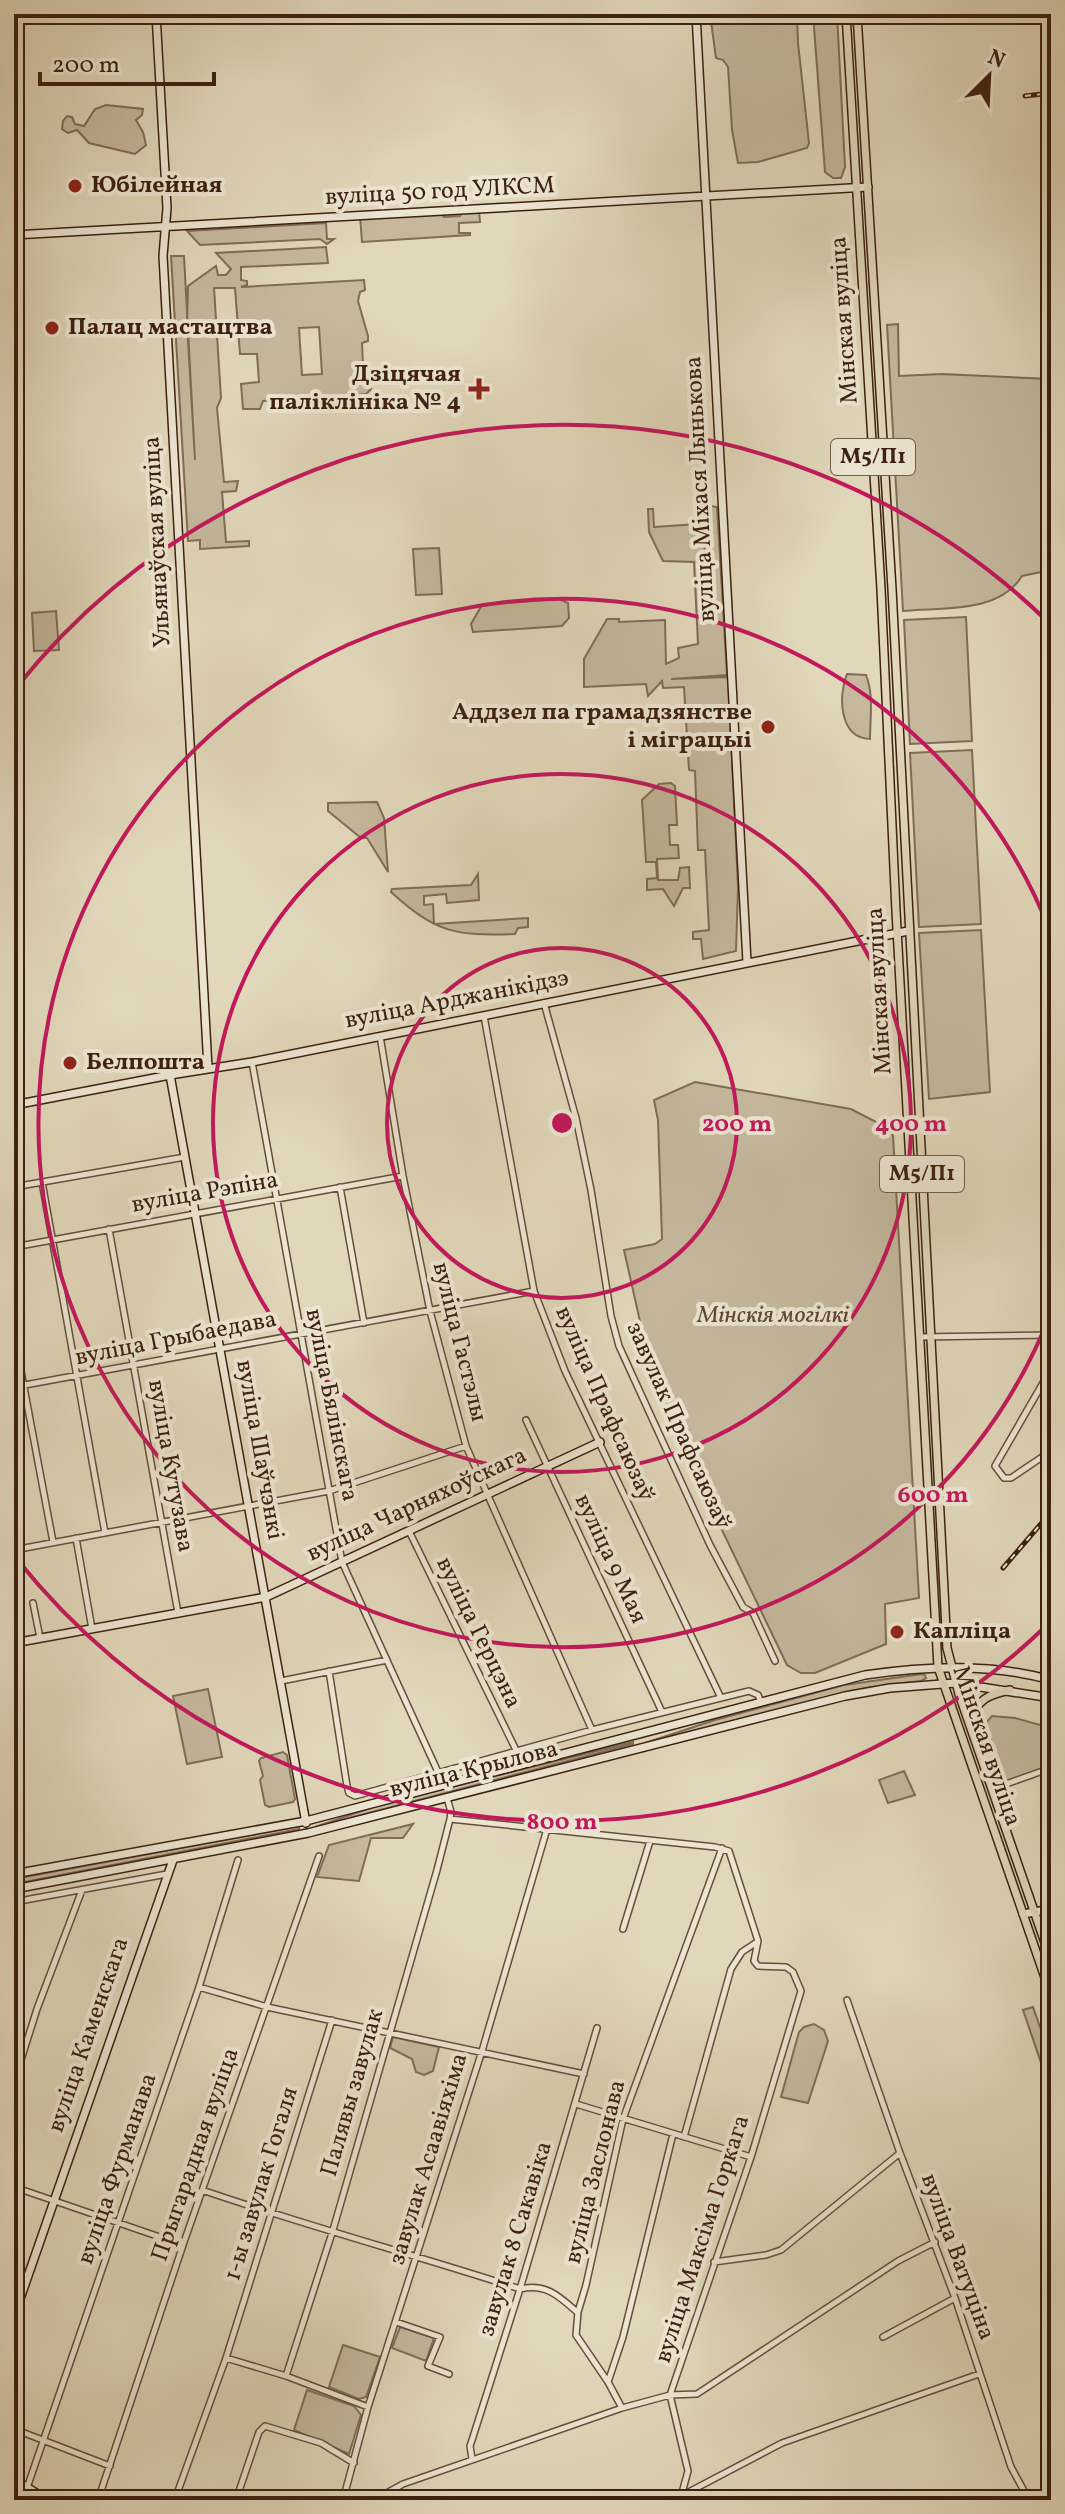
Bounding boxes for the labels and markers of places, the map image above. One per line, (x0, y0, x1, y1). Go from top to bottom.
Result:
place label: Юбілейная (91, 169, 222, 203)
marker: Юбілейная (66, 177, 84, 195)
place label: Палац мастацтва (68, 311, 273, 345)
marker: Палац мастацтва (43, 319, 61, 337)
place label: Дзіцячая паліклініка № 4 (269, 358, 461, 420)
marker: Дзіцячая паліклініка № 4 (468, 378, 490, 400)
place label: Аддзел па грамадзянстве і міграцыі (452, 696, 752, 758)
marker: Аддзел па грамадзянстве і міграцыі (759, 718, 777, 736)
place label: Белпошта (86, 1046, 205, 1080)
marker: Белпошта (61, 1054, 79, 1072)
centre of rings (548, 1109, 576, 1137)
place label: Капліца (913, 1615, 1011, 1649)
marker: Капліца (888, 1623, 906, 1641)

